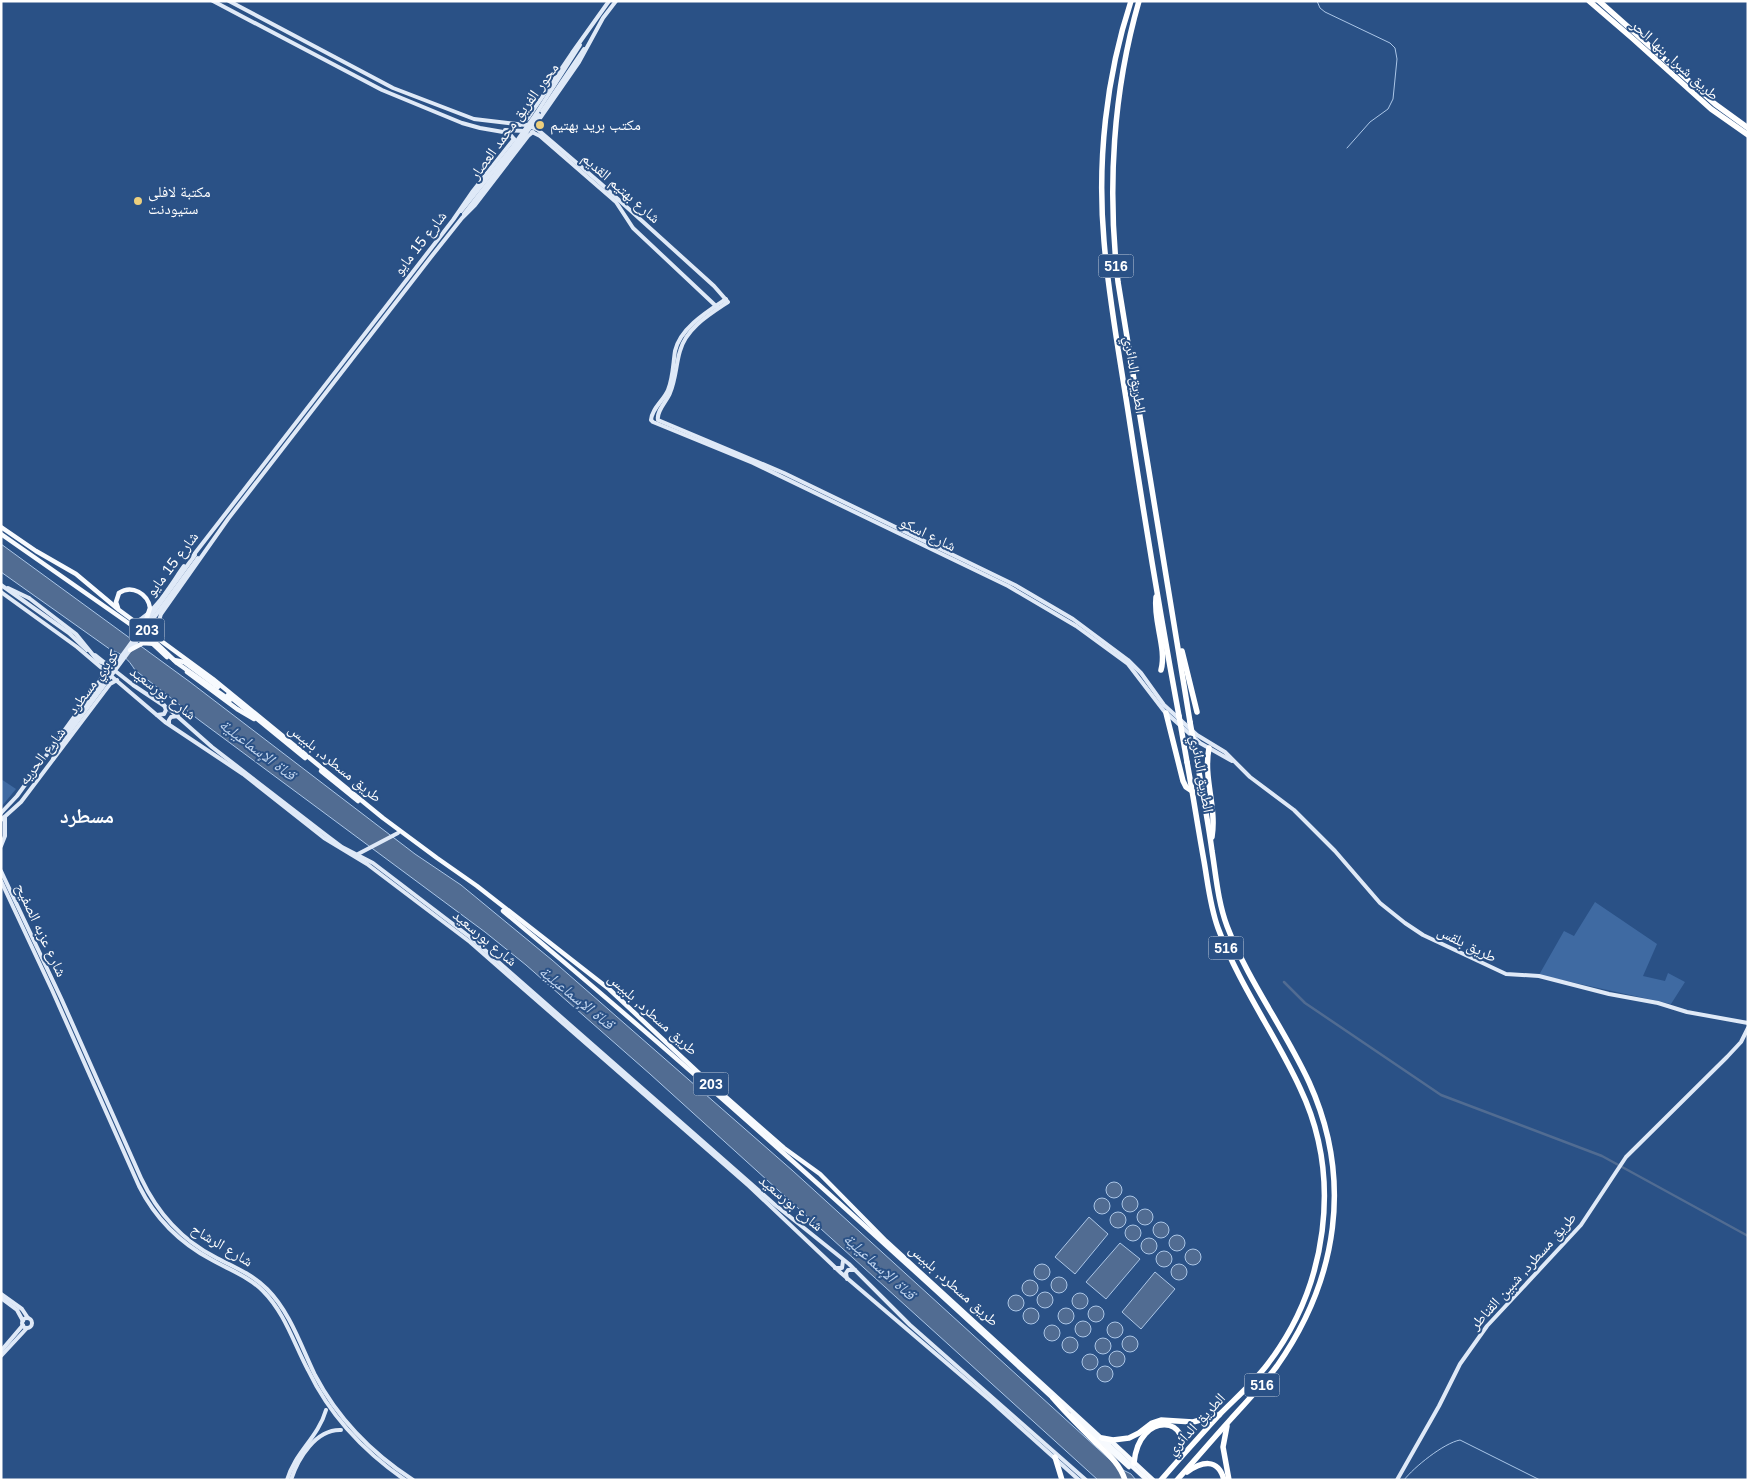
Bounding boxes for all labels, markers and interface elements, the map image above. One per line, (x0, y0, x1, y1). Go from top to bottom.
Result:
street label: طريق شبرا, بنها الحر (1626, 15, 1723, 105)
street label: محور الفريق محمد العصار (465, 59, 563, 184)
place label: مكتب بريد بهتيم (550, 116, 641, 135)
marker: مكتب بريد بهتيم (534, 119, 546, 131)
street label: شارع بهتيم القديم (577, 149, 664, 228)
place label: مكتبة لافلى ستيودنت (148, 183, 211, 218)
marker: مكتبة لافلى ستيودنت (132, 195, 144, 207)
street label: شارع 15 مايو (389, 207, 451, 279)
road number: 516 (1098, 255, 1134, 278)
street label: الطريق الدائري (1117, 335, 1150, 415)
street label: شارع اسكو (897, 513, 959, 556)
street label: شارع 15 مايو (142, 528, 203, 601)
road number: 203 (130, 618, 164, 642)
street label: كوبري مسطرد (64, 646, 125, 719)
street label: شارع بورسعيد (126, 662, 200, 725)
water label: قناة الإسماعيلية (216, 715, 300, 785)
street label: طريق مسطرد, بلبيس (284, 720, 385, 807)
street label: شارع الحريه (15, 724, 70, 789)
street label: الطريق الدائري (1184, 734, 1218, 814)
district label: مسطرد (60, 805, 114, 828)
street label: شارع عزبه الصفيح (11, 880, 71, 980)
street label: شارع بورسعيد (449, 906, 521, 971)
street label: طريق بلقس (1434, 922, 1500, 967)
road number: 516 (1208, 936, 1244, 960)
water label: قناة الإسماعيلية (536, 962, 619, 1034)
street label: طريق مسطرد, بلبيس (604, 969, 702, 1060)
road number: 203 (694, 1072, 728, 1096)
street label: شارع بورسعيد (755, 1171, 827, 1236)
street label: طريق مسطرد, شبين القناطر (1465, 1209, 1581, 1335)
street label: شارع الرشاح (187, 1220, 256, 1271)
water label: قناة الإسماعيلية (840, 1230, 920, 1305)
street label: طريق مسطرد, بلبيس (905, 1240, 1003, 1331)
road number: 516 (1244, 1374, 1280, 1396)
street label: الطريق الدائري (1163, 1389, 1231, 1461)

